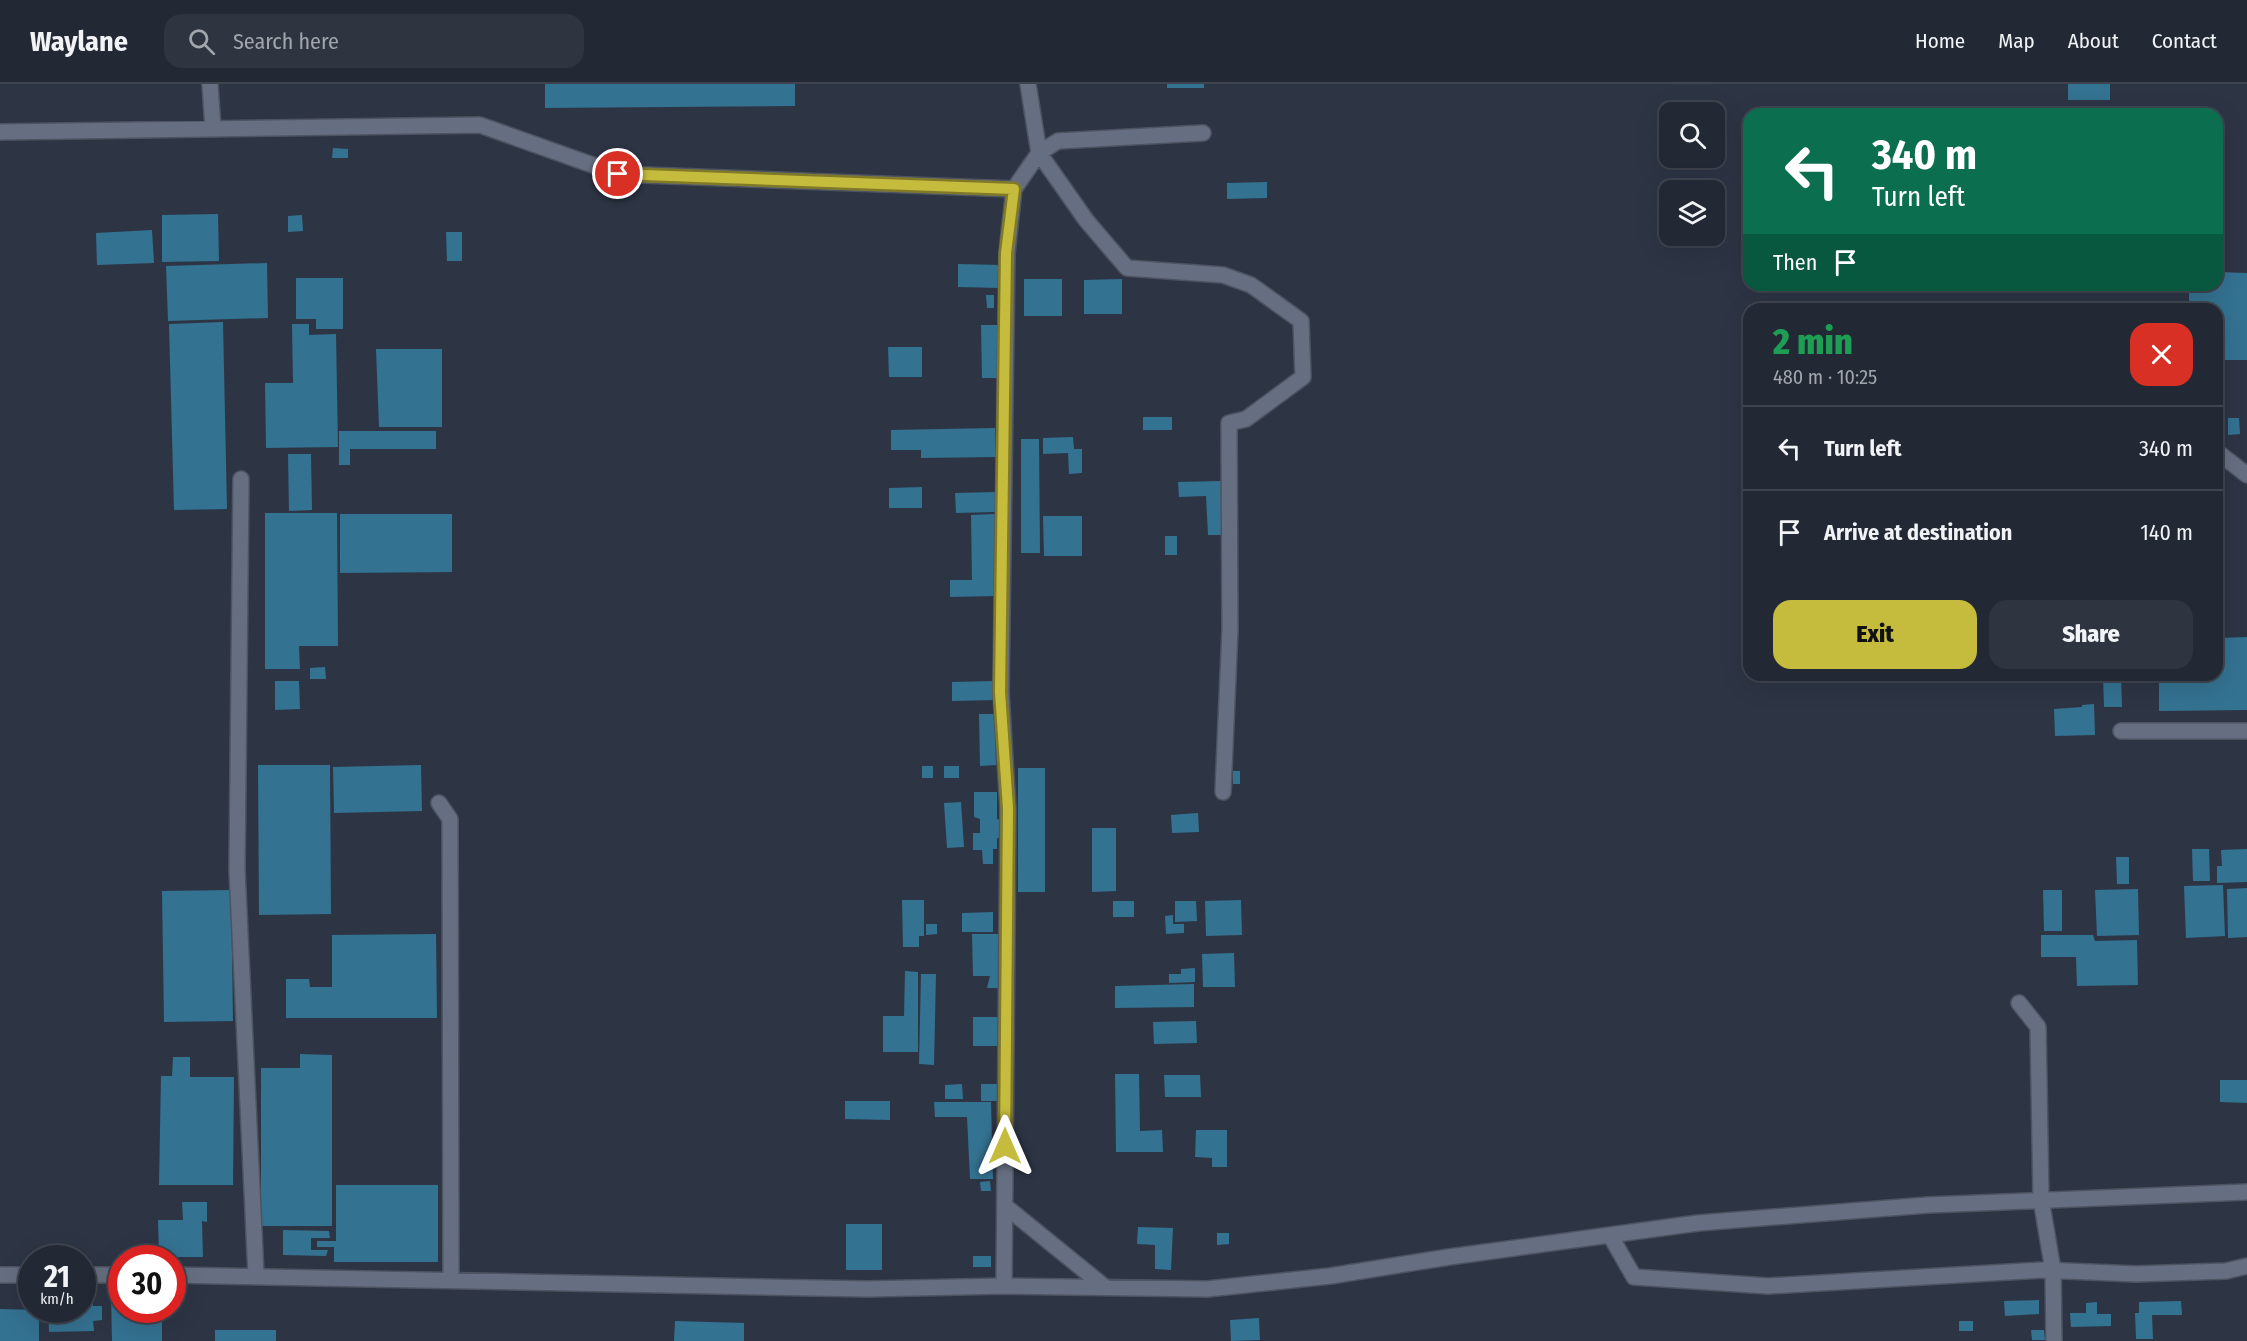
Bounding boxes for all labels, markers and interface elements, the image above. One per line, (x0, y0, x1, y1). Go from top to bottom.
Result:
search box (164, 14, 584, 68)
text: Waylane (30, 25, 128, 58)
icon: search (185, 25, 218, 58)
text: Search here (233, 28, 339, 55)
text: Home (1915, 28, 1965, 54)
text: Map (1998, 28, 2035, 54)
text: About (2068, 28, 2119, 54)
text: Contact (2152, 28, 2217, 54)
map controls (1659, 102, 1725, 246)
button: search (1659, 102, 1725, 168)
text: 340 m (1872, 130, 1977, 180)
icon: left (1773, 132, 1851, 210)
pin (592, 148, 643, 199)
icon: arrive (601, 157, 634, 190)
button: layers (1659, 180, 1725, 246)
text: Turn left (1872, 181, 1965, 213)
icon: arrive (1829, 246, 1862, 279)
text: Then (1773, 249, 1817, 276)
text: 2 min (1773, 320, 1853, 364)
button: close (2130, 323, 2193, 386)
text: 480 m · 10:25 (1773, 365, 1877, 389)
icon: left (1773, 432, 1806, 465)
text: Turn left (1824, 435, 1902, 462)
text: 340 m (2139, 435, 2193, 462)
icon: arrive (1773, 516, 1806, 549)
text: Arrive at destination (1824, 519, 2012, 546)
text: 140 m (2140, 519, 2193, 546)
button: Exit (1773, 600, 1977, 669)
button: Share (1989, 600, 2193, 669)
position arrow (973, 1114, 1037, 1178)
speed limit sign: 30 (108, 1245, 186, 1323)
text: 21 (44, 1259, 70, 1295)
text: km/h (40, 1290, 74, 1308)

